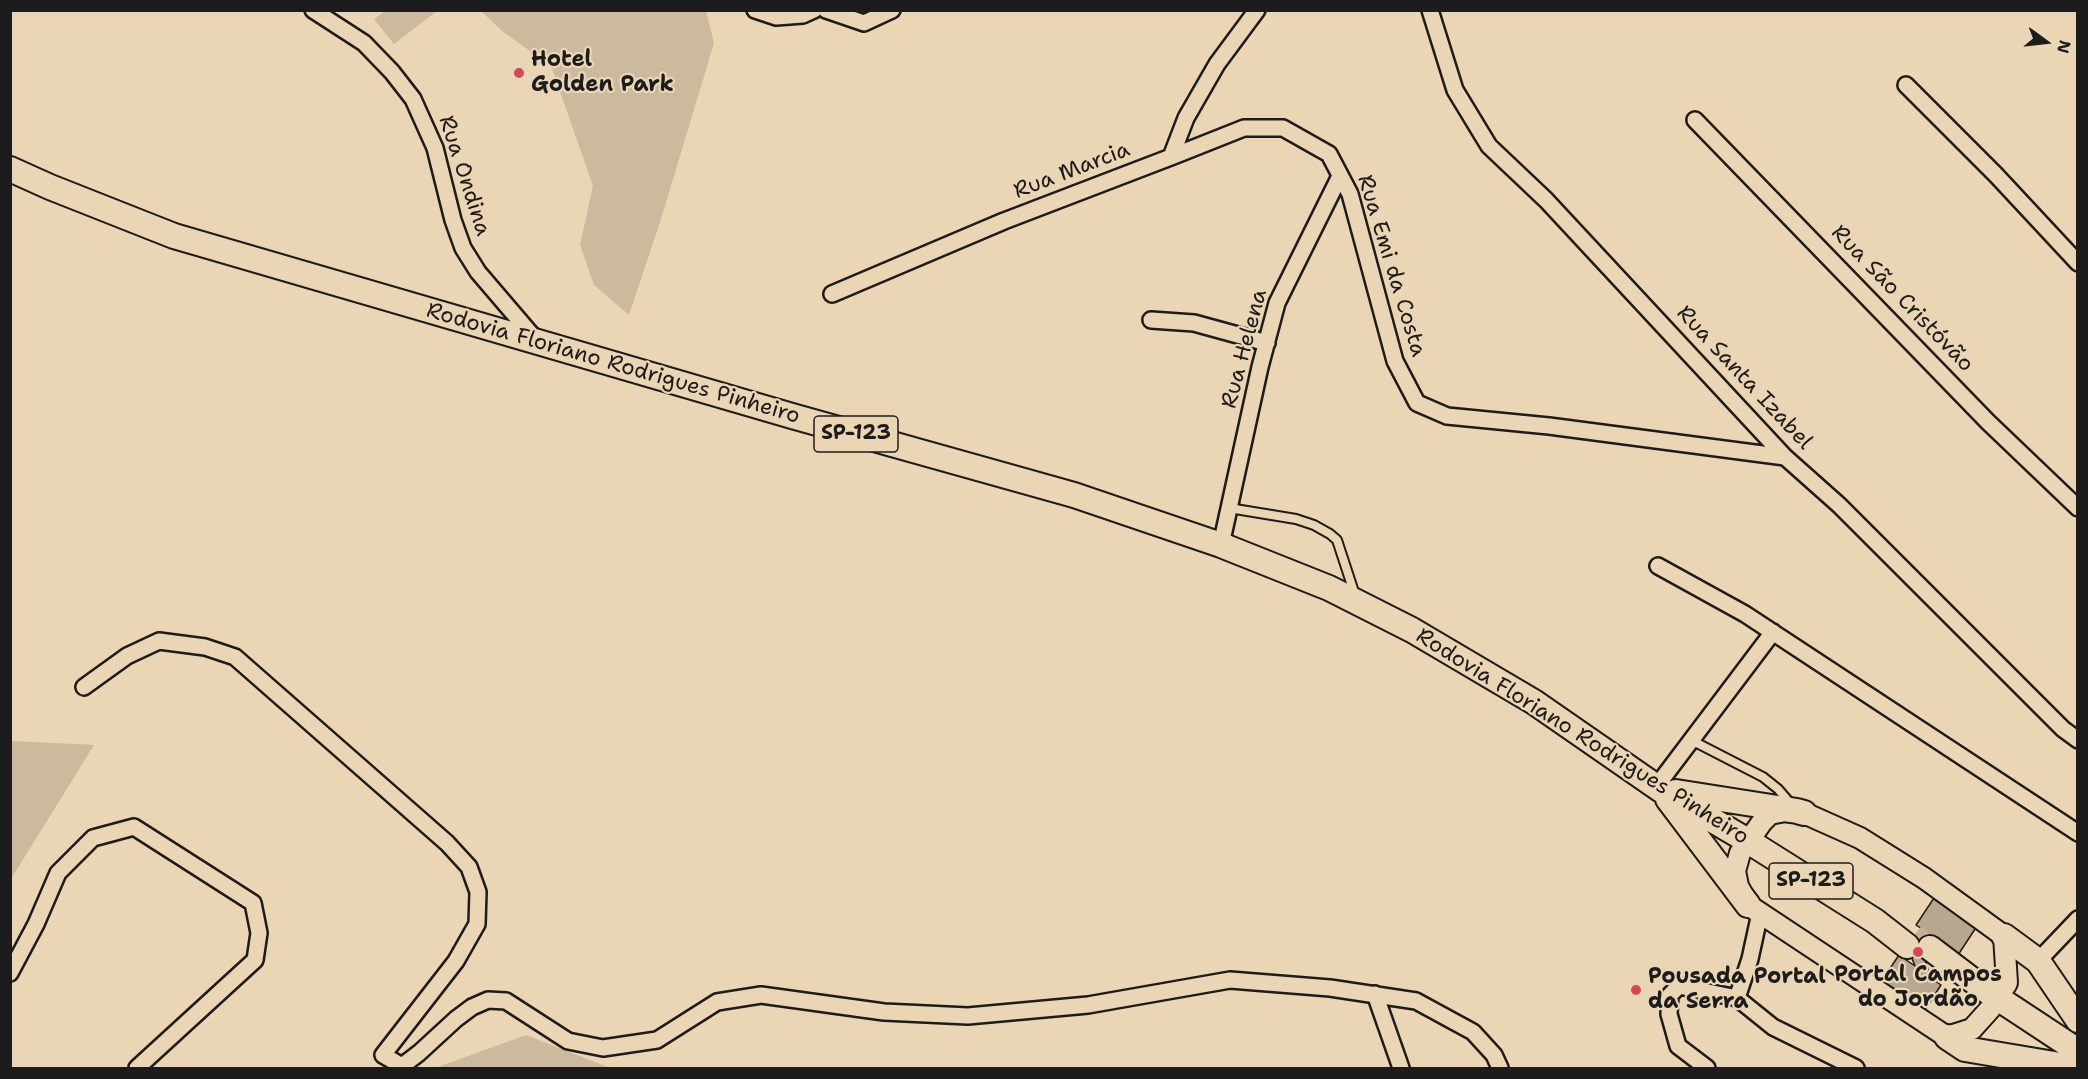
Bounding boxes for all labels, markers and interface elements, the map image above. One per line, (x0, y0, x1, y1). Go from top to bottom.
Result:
north arrow (2016, 12, 2076, 72)
text: N (2052, 38, 2076, 56)
place label: Hotel Golden Park (531, 47, 674, 98)
marker: Hotel Golden Park (512, 66, 526, 80)
street label: Rua Ondina (432, 113, 496, 239)
street label: Rua Marcia (1010, 137, 1134, 205)
street label: Rua Emi da Costa (1351, 172, 1431, 360)
street label: Rua São Cristóvão (1825, 220, 1979, 378)
street label: Rua Helena (1216, 287, 1274, 411)
street label: Rodovia Floriano Rodrigues Pinheiro (423, 298, 803, 430)
street label: Rua Santa Izabel (1671, 301, 1817, 455)
road number: SP-123 (814, 416, 898, 452)
street label: Rodovia Floriano Rodrigues Pinheiro (1411, 623, 1753, 851)
road number: SP-123 (1769, 863, 1853, 899)
marker: Portal Campos do Jordão (1911, 945, 1925, 959)
place label: Portal Campos do Jordão (1834, 962, 2002, 1014)
place label: Pousada Portal da Serra (1648, 964, 1826, 1016)
marker: Pousada Portal da Serra (1629, 983, 1643, 997)

